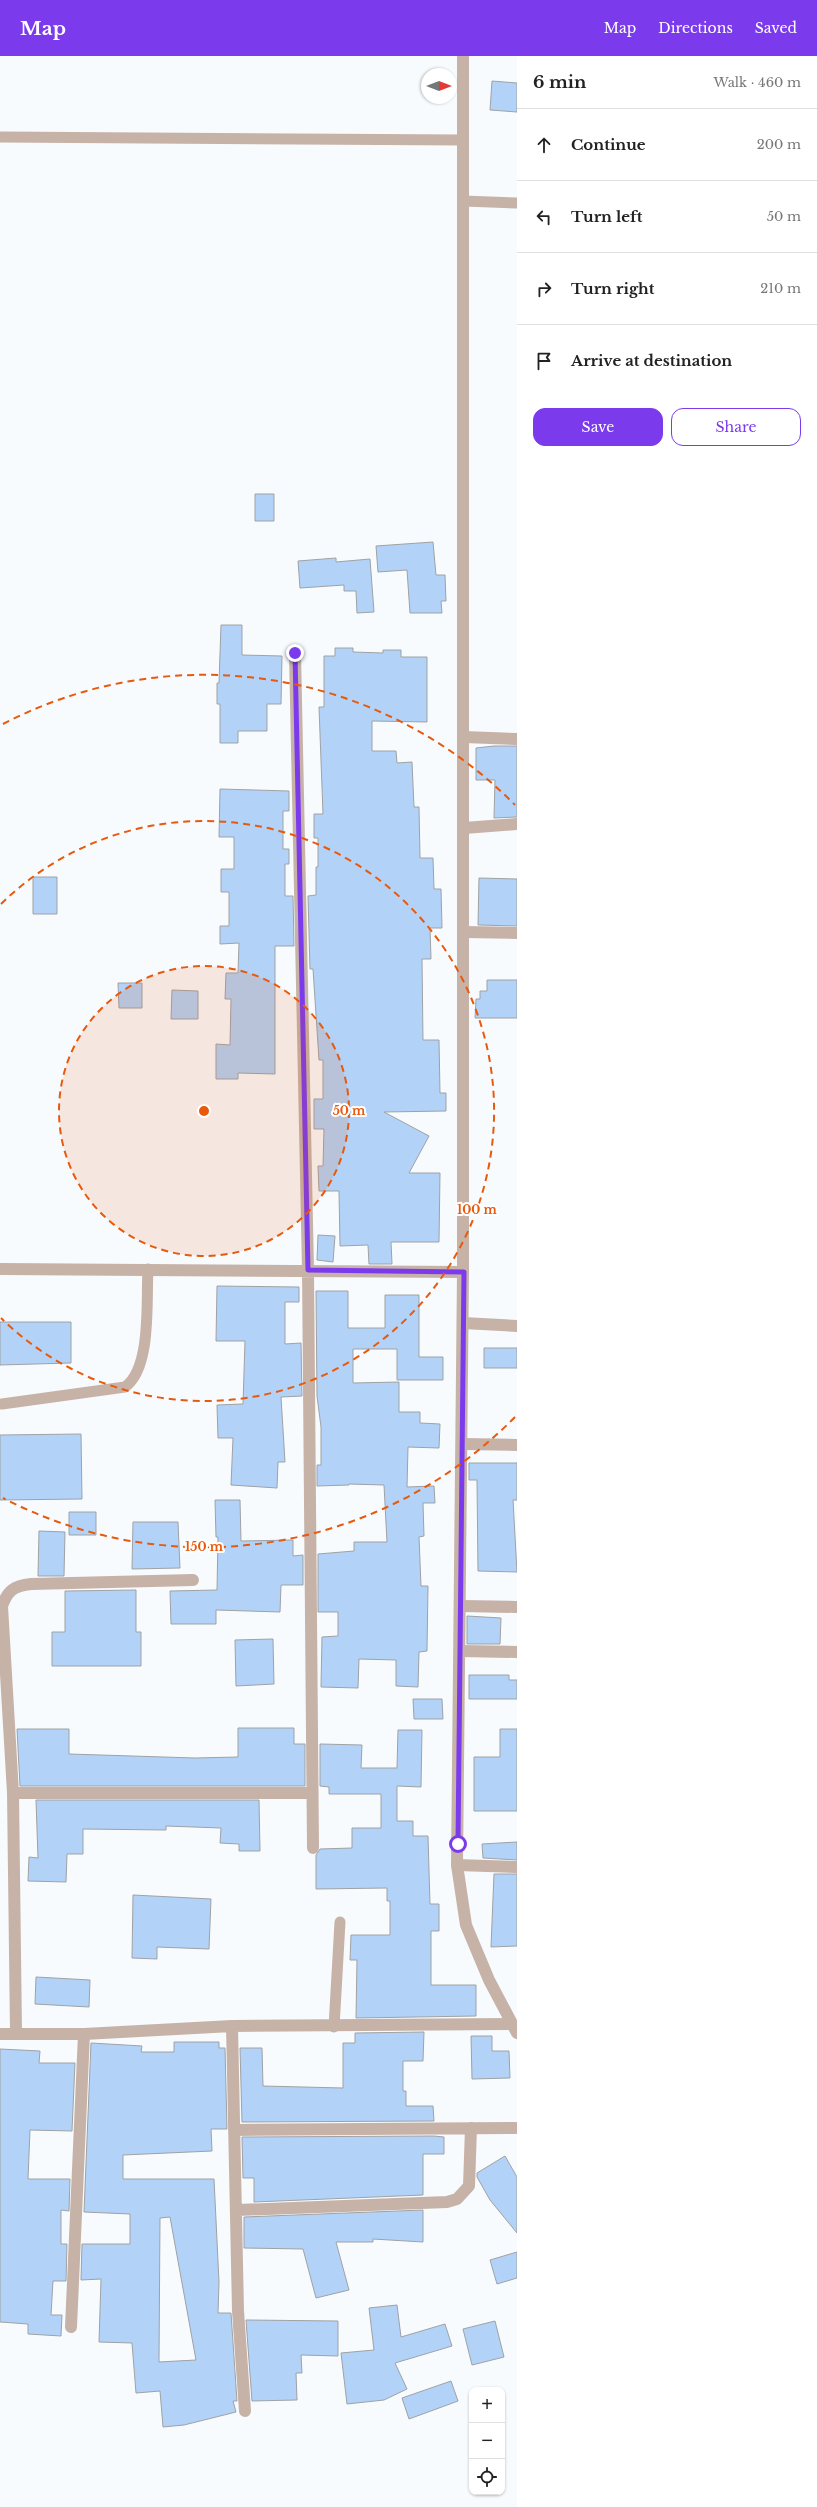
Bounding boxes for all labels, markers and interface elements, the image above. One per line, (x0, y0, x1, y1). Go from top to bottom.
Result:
text: Map (20, 17, 66, 40)
text: Map (604, 19, 636, 37)
text: Directions (658, 19, 733, 37)
text: Saved (755, 19, 797, 37)
north arrow (421, 68, 457, 104)
text: 6 min (533, 72, 586, 93)
text: Walk · 460 m (714, 74, 801, 91)
icon: ahead (533, 134, 555, 156)
text: Continue (571, 135, 646, 154)
text: 200 m (757, 136, 801, 153)
icon: left (533, 206, 555, 228)
text: Turn left (571, 207, 642, 226)
text: 50 m (767, 208, 801, 225)
icon: right (533, 278, 555, 300)
text: Turn right (571, 279, 654, 298)
text: 210 m (760, 280, 801, 297)
icon: arrive (533, 350, 555, 372)
text: Arrive at destination (571, 351, 732, 370)
button: Save (533, 408, 663, 446)
button: Share (671, 408, 801, 446)
route end (286, 644, 304, 662)
text: 50 m (333, 1103, 366, 1118)
centre of rings (197, 1104, 211, 1118)
text: 100 m (457, 1202, 498, 1217)
text: 150 m (185, 1539, 224, 1554)
route start (449, 1835, 467, 1853)
map controls (469, 2387, 505, 2495)
button: + (469, 2387, 505, 2423)
button: − (469, 2423, 505, 2459)
button: locate (469, 2459, 505, 2495)

